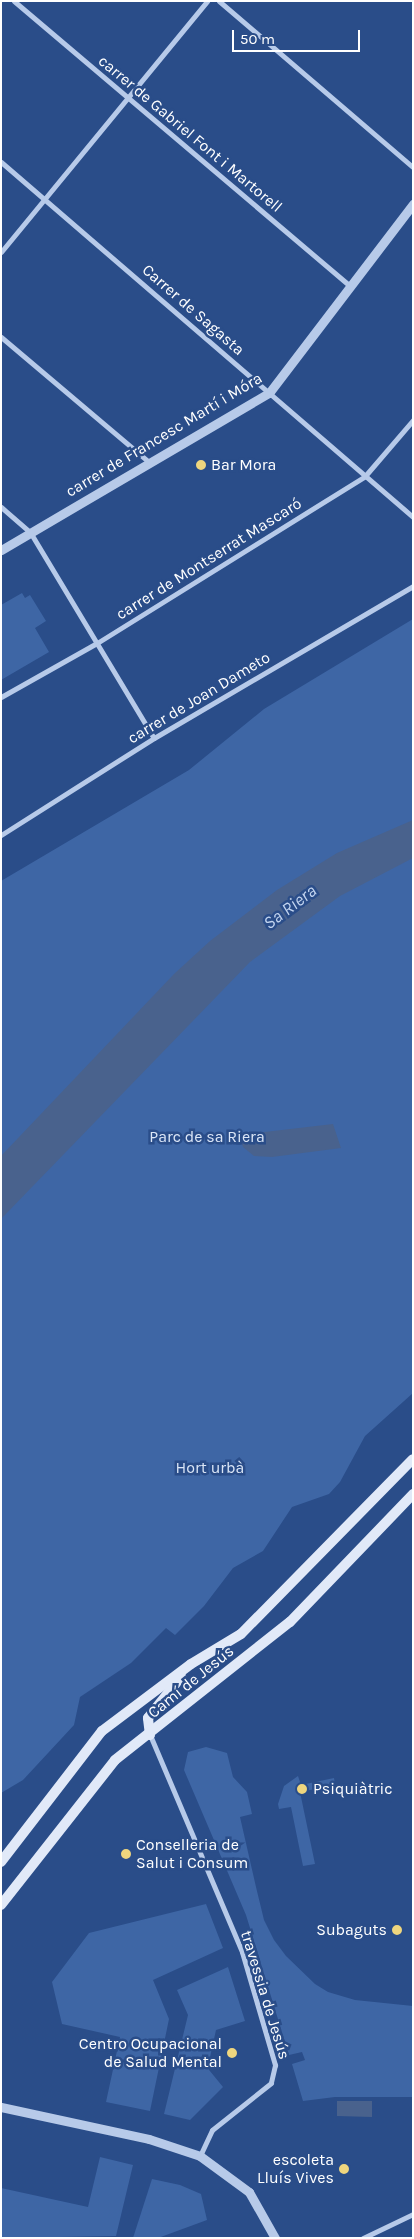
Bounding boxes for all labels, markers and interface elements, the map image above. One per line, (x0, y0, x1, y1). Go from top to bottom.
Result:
scale bar (234, 20, 362, 52)
text: 50 m (240, 30, 275, 48)
street label: carrer de Gabriel Font i Martorell (94, 51, 286, 217)
street label: Carrer de Sagasta (138, 260, 248, 360)
street label: carrer de Francesc Martí i Móra (62, 369, 266, 501)
place label: Bar Mora (211, 455, 276, 475)
marker: Bar Mora (195, 459, 207, 471)
street label: carrer de Montserrat Mascaró (113, 494, 305, 624)
street label: carrer de Joan Dameto (124, 648, 274, 748)
water label: Sa Riera (259, 880, 321, 934)
park label: Parc de sa Riera (149, 1127, 265, 1147)
park label: Hort urbà (176, 1458, 244, 1478)
street label: Camí de Jesús (144, 1642, 238, 1722)
place label: Psiquiàtric (313, 1779, 392, 1799)
marker: Psiquiàtric (295, 1782, 309, 1796)
place label: Conselleria de Salut i Consum (136, 1835, 248, 1873)
marker: Conselleria de Salut i Consum (120, 1848, 132, 1860)
place label: Subaguts (316, 1920, 387, 1940)
marker: Subaguts (391, 1924, 403, 1936)
street label: travessia de Jesús (236, 1928, 294, 2062)
place label: Centro Ocupacional de Salud Mental (79, 2034, 222, 2072)
marker: Centro Ocupacional de Salud Mental (226, 2047, 238, 2059)
place label: escoleta Lluís Vives (257, 2150, 334, 2188)
marker: escoleta Lluís Vives (338, 2163, 350, 2175)

